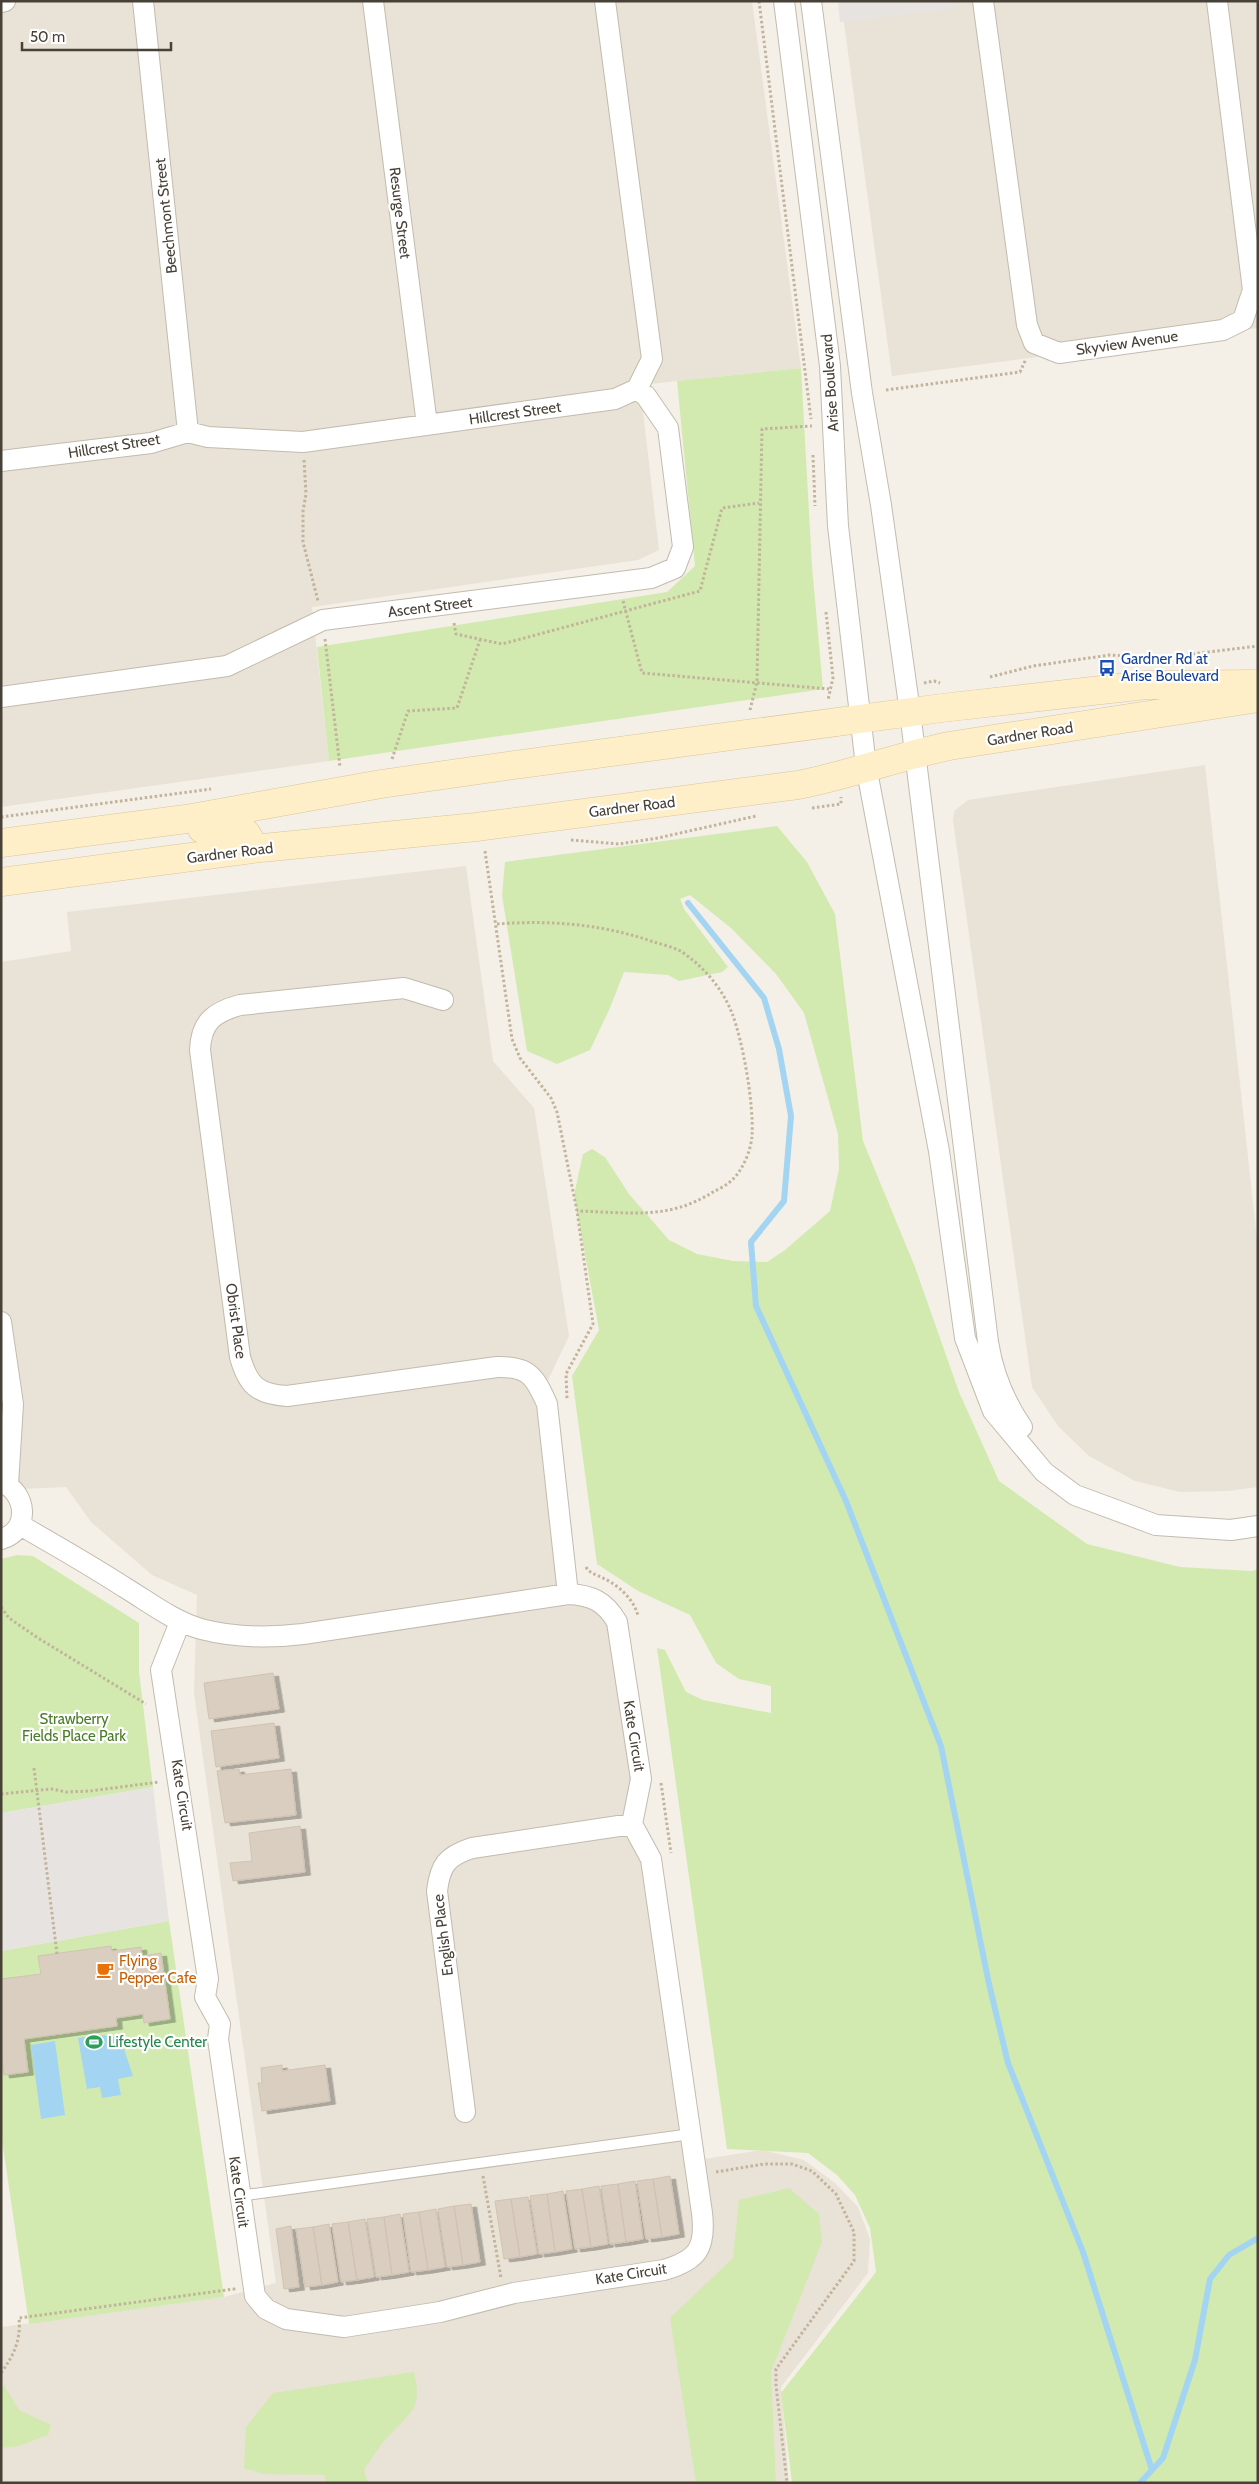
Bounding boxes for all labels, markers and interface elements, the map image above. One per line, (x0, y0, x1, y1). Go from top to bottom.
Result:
scale bar (22, 20, 171, 52)
text: 50 m (30, 28, 65, 46)
street label: Beechmont Street (151, 157, 181, 275)
street label: Resurge Street (385, 166, 415, 260)
street label: Skyview Avenue (1075, 327, 1180, 359)
street label: Arise Boulevard (818, 334, 842, 432)
street label: Hillcrest Street (468, 398, 562, 428)
street label: Hillcrest Street (67, 430, 161, 462)
street label: Ascent Street (387, 593, 473, 621)
place label: Gardner Rd at Arise Boulevard (1121, 650, 1219, 685)
bus stop icon: Gardner Rd at Arise Boulevard (1097, 658, 1117, 678)
street label: Gardner Road (986, 718, 1074, 750)
street label: Gardner Road (588, 793, 676, 821)
street label: Gardner Road (186, 839, 274, 867)
street label: Obrist Place (222, 1282, 250, 1360)
street label: Kate Circuit (619, 1699, 649, 1773)
park label: Strawberry Fields Place Park (22, 1710, 126, 1745)
street label: Kate Circuit (167, 1758, 197, 1832)
street label: English Place (429, 1893, 457, 1977)
place label: Flying Pepper Cafe (119, 1952, 197, 1987)
cafe icon: Flying Pepper Cafe (95, 1960, 115, 1980)
sports icon: Lifestyle Center (84, 2032, 104, 2052)
place label: Lifestyle Center (108, 2033, 207, 2051)
street label: Kate Circuit (225, 2155, 253, 2229)
street label: Kate Circuit (594, 2259, 668, 2289)

